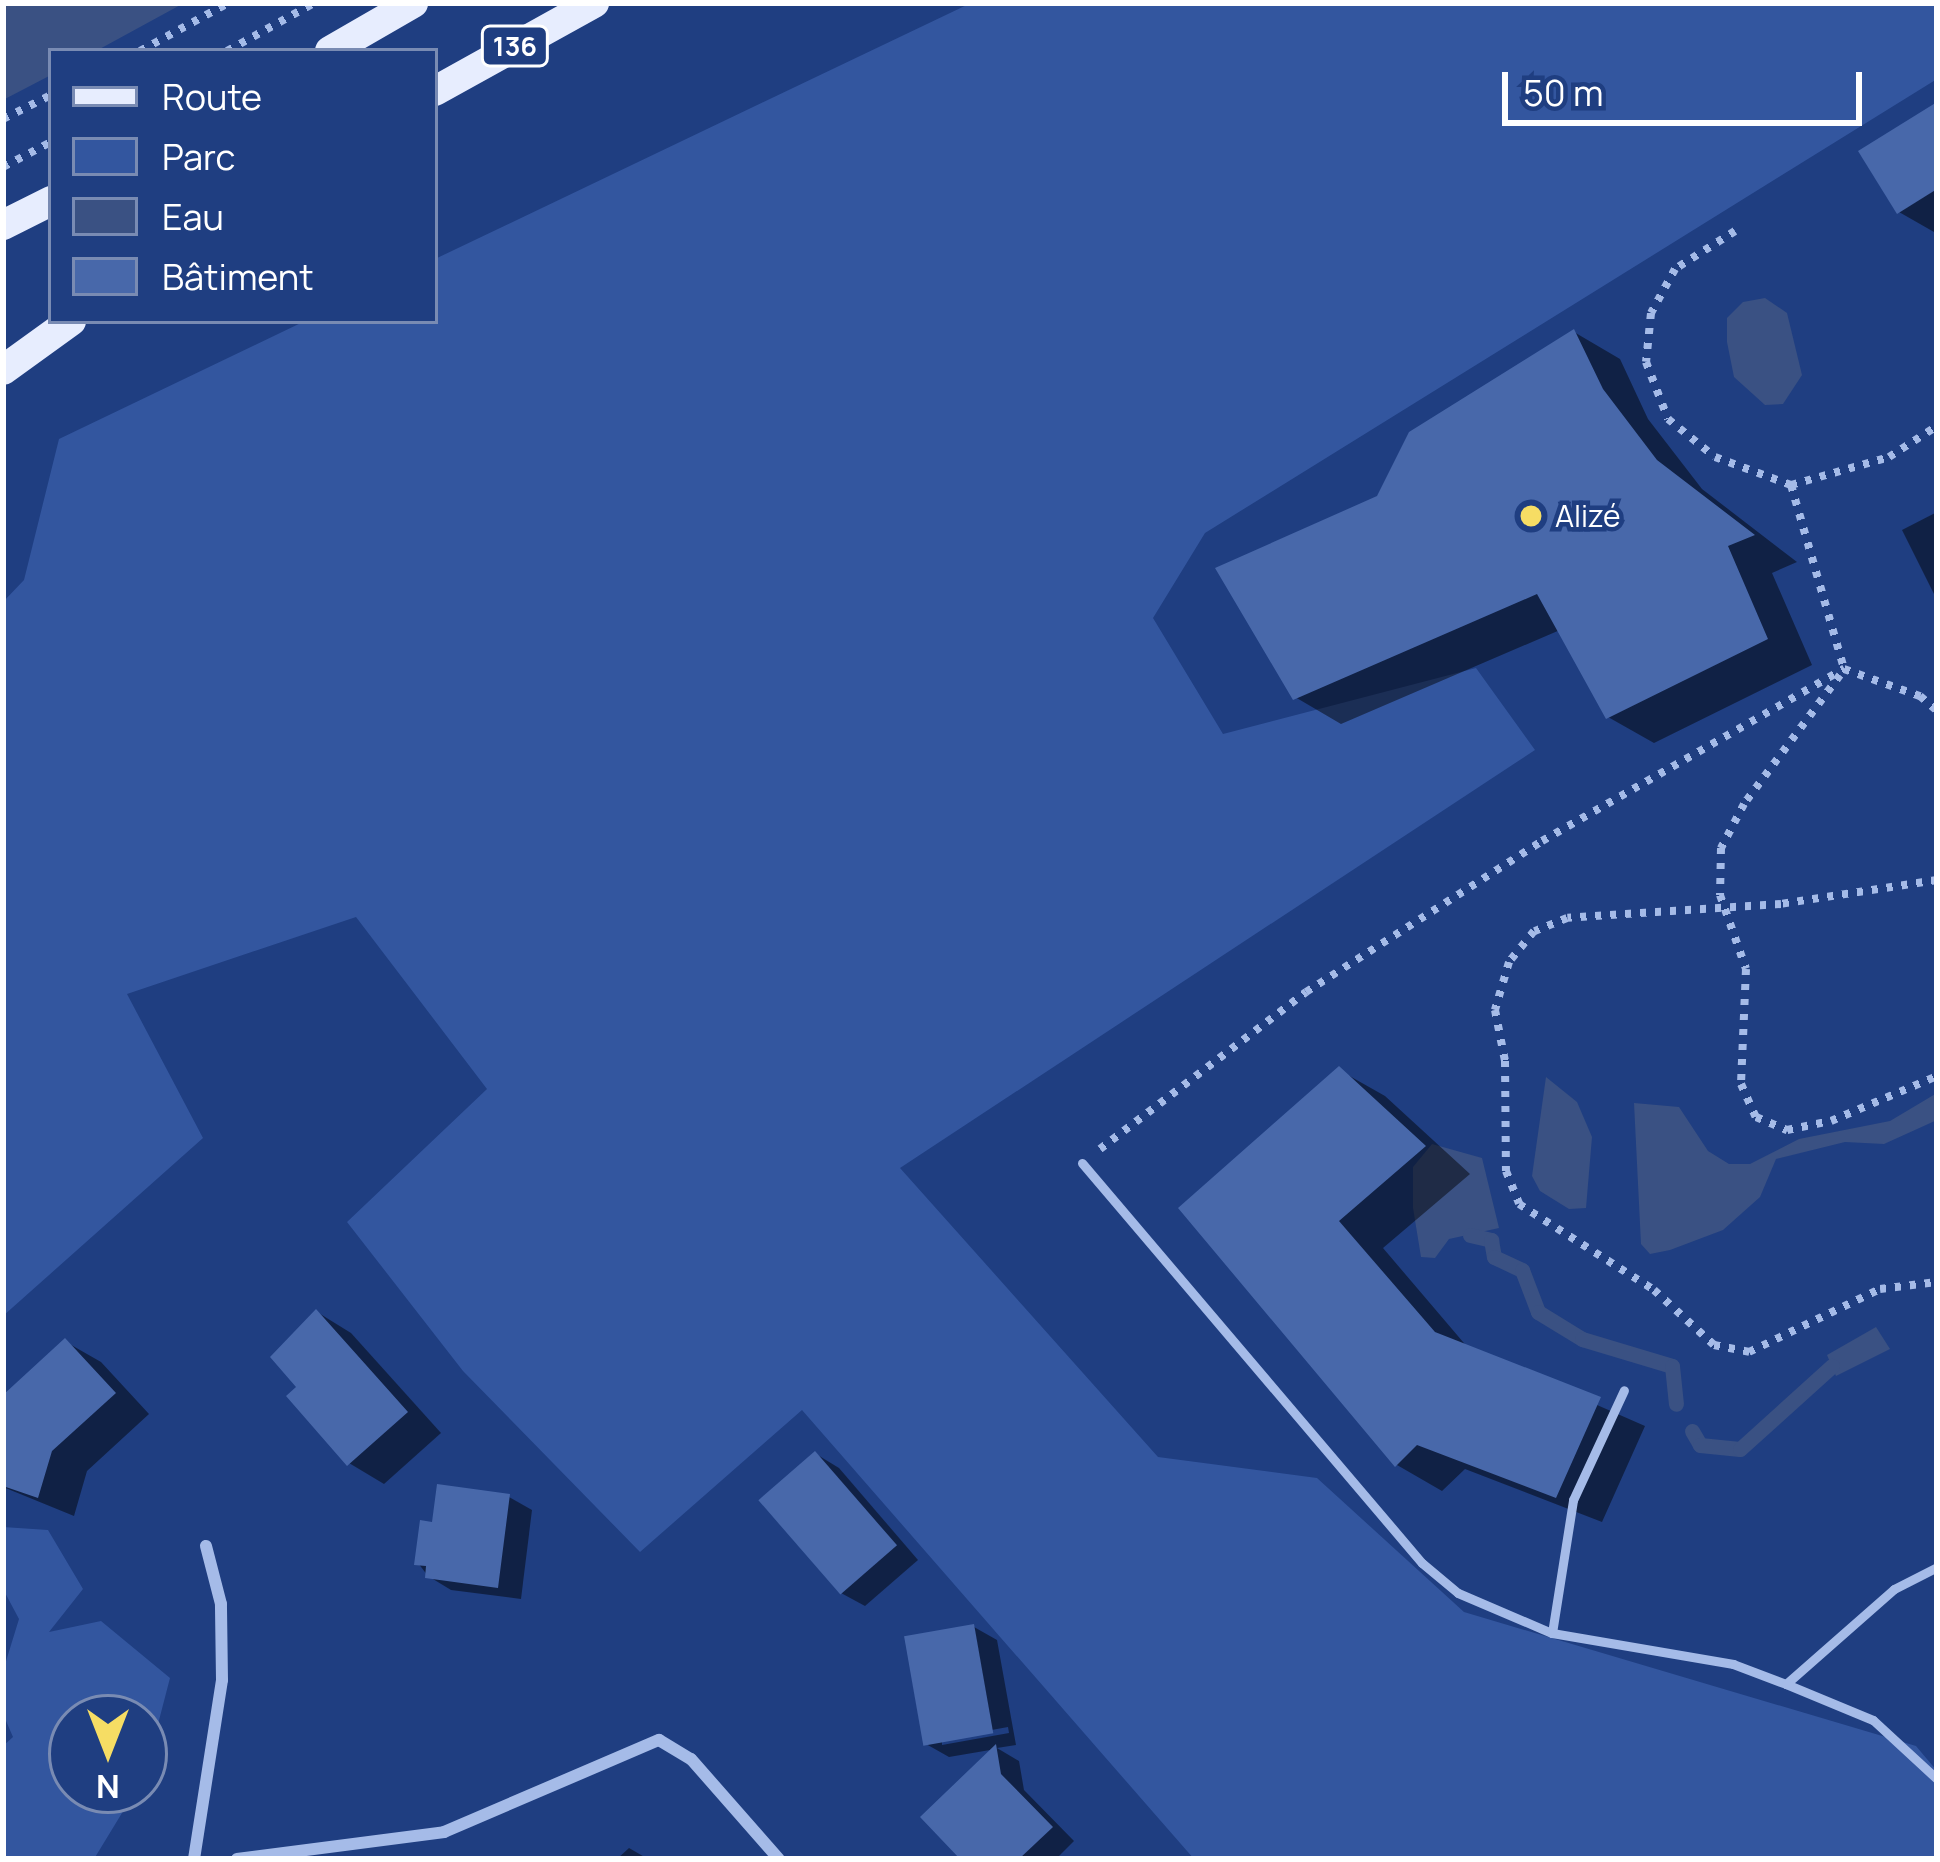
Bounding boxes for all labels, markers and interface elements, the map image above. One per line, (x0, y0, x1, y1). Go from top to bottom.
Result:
road number: 136 (479, 25, 551, 67)
legend (48, 48, 438, 324)
scale bar (1508, 48, 1868, 122)
text: 50 m (1523, 68, 1603, 117)
text: Route (162, 72, 262, 121)
text: Parc (162, 132, 235, 181)
text: Eau (162, 192, 224, 241)
text: Bâtiment (162, 252, 314, 301)
place label: Alizé (1555, 498, 1621, 534)
marker: Alizé (1518, 503, 1544, 529)
north arrow (48, 1694, 168, 1814)
text: N (96, 1765, 120, 1810)

